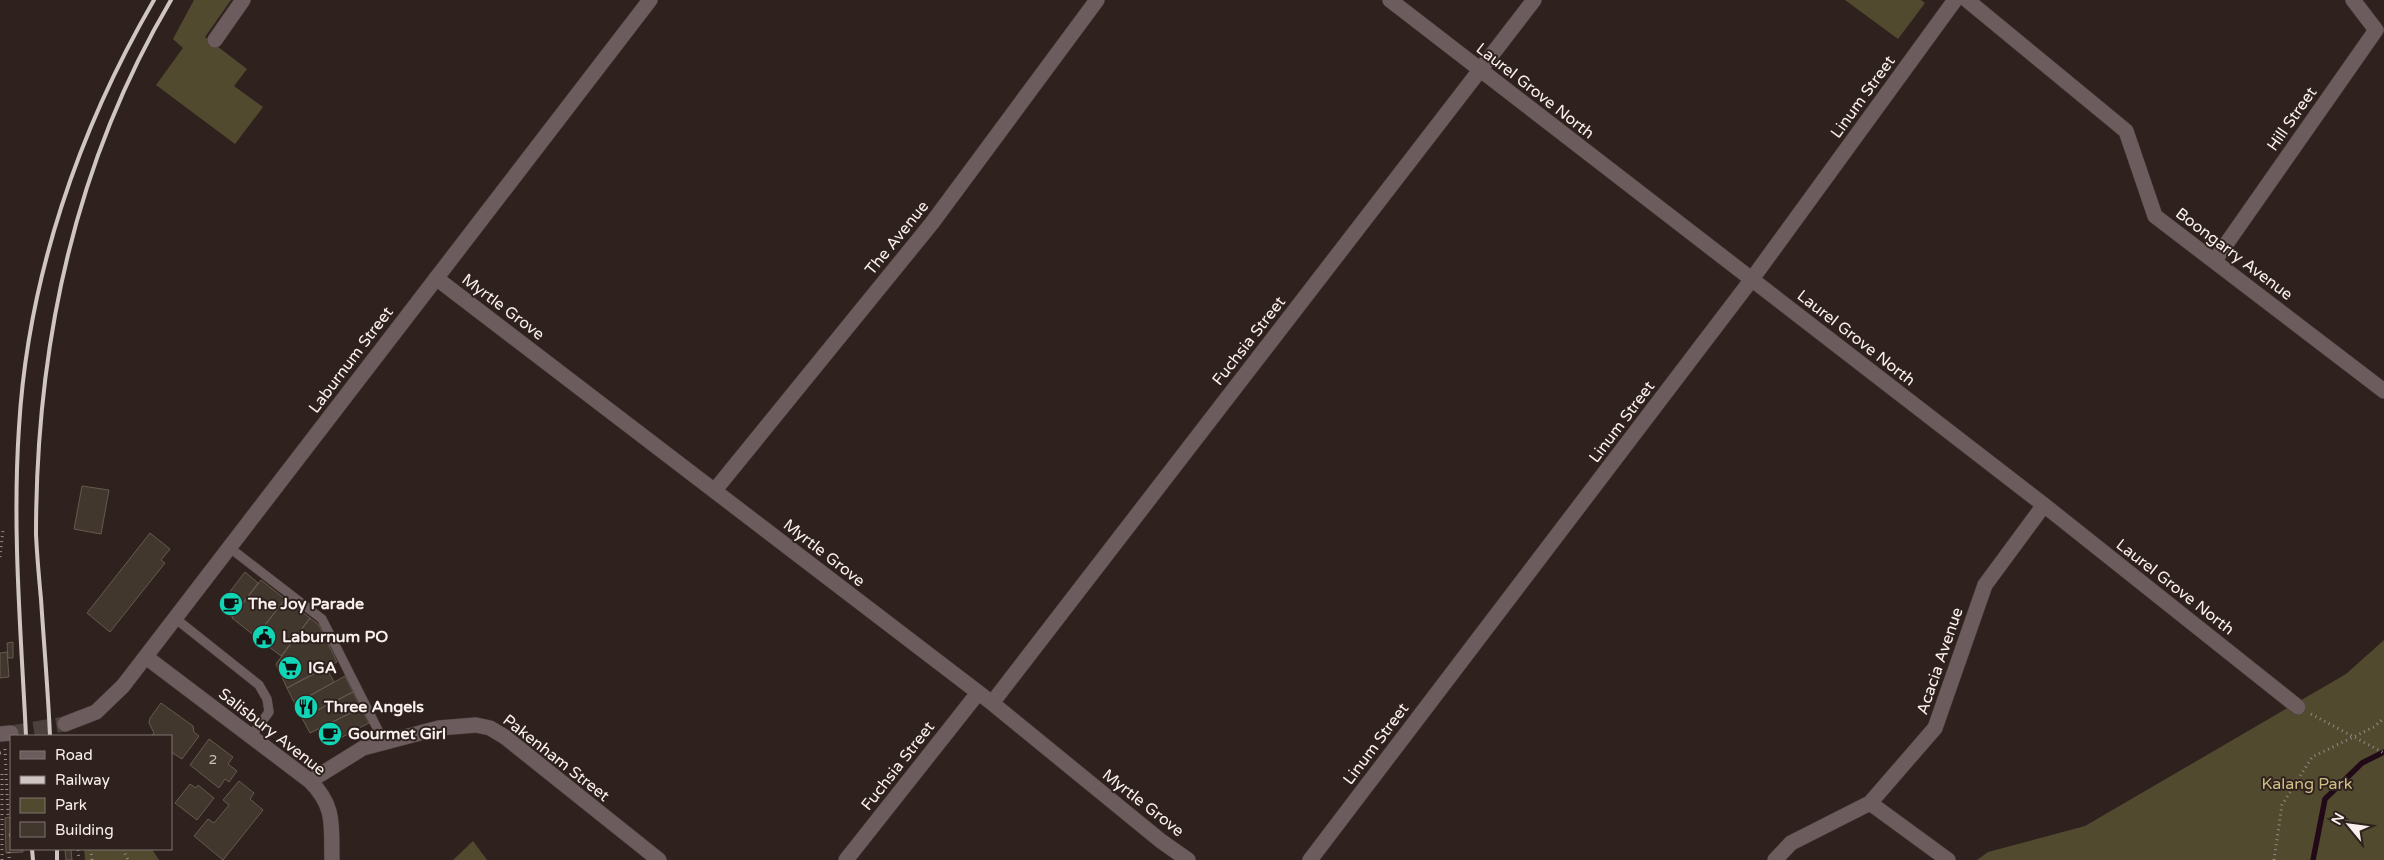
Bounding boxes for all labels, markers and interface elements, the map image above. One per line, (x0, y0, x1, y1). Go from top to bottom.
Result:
street label: Laurel Grove North (1472, 39, 1598, 143)
street label: Linum Street (1826, 52, 1900, 142)
street label: Hill Street (2263, 83, 2321, 155)
street label: The Avenue (861, 197, 933, 279)
street label: Boongarry Avenue (2171, 203, 2297, 305)
street label: Myrtle Grove (458, 269, 548, 345)
street label: Laurel Grove North (1793, 286, 1919, 390)
street label: Fuchsia Street (1208, 292, 1290, 390)
street label: Laburnum Street (304, 303, 398, 417)
street label: Linum Street (1585, 377, 1659, 467)
street label: Myrtle Grove (779, 515, 869, 591)
street label: Laurel Grove North (2112, 535, 2238, 639)
cafe icon: The Joy Parade (218, 591, 244, 617)
place label: The Joy Parade (247, 594, 364, 614)
street label: Acacia Avenue (1912, 605, 1968, 717)
public building icon: Laburnum PO (251, 624, 277, 650)
place label: Laburnum PO (282, 627, 388, 647)
supermarket icon: IGA (277, 655, 303, 681)
place label: IGA (308, 658, 337, 678)
street label: Salisbury Avenue (214, 684, 330, 780)
restaurant icon: Three Angels (293, 694, 319, 720)
place label: Three Angels (323, 697, 424, 717)
street label: Linum Street (1339, 699, 1413, 789)
street label: Pakenham Street (499, 710, 613, 806)
street label: Fuchsia Street (857, 717, 939, 815)
cafe icon: Gourmet Girl (317, 721, 343, 747)
place label: Gourmet Girl (348, 724, 446, 744)
legend (10, 735, 172, 850)
text: Road (55, 746, 93, 764)
house number: 2 (209, 751, 217, 768)
street label: Myrtle Grove (1098, 765, 1188, 841)
text: Railway (55, 771, 110, 789)
park label: Kalang Park (2262, 774, 2353, 794)
text: Park (55, 796, 87, 814)
north arrow (2324, 800, 2374, 850)
text: N (2328, 810, 2348, 828)
text: Building (55, 821, 114, 839)

